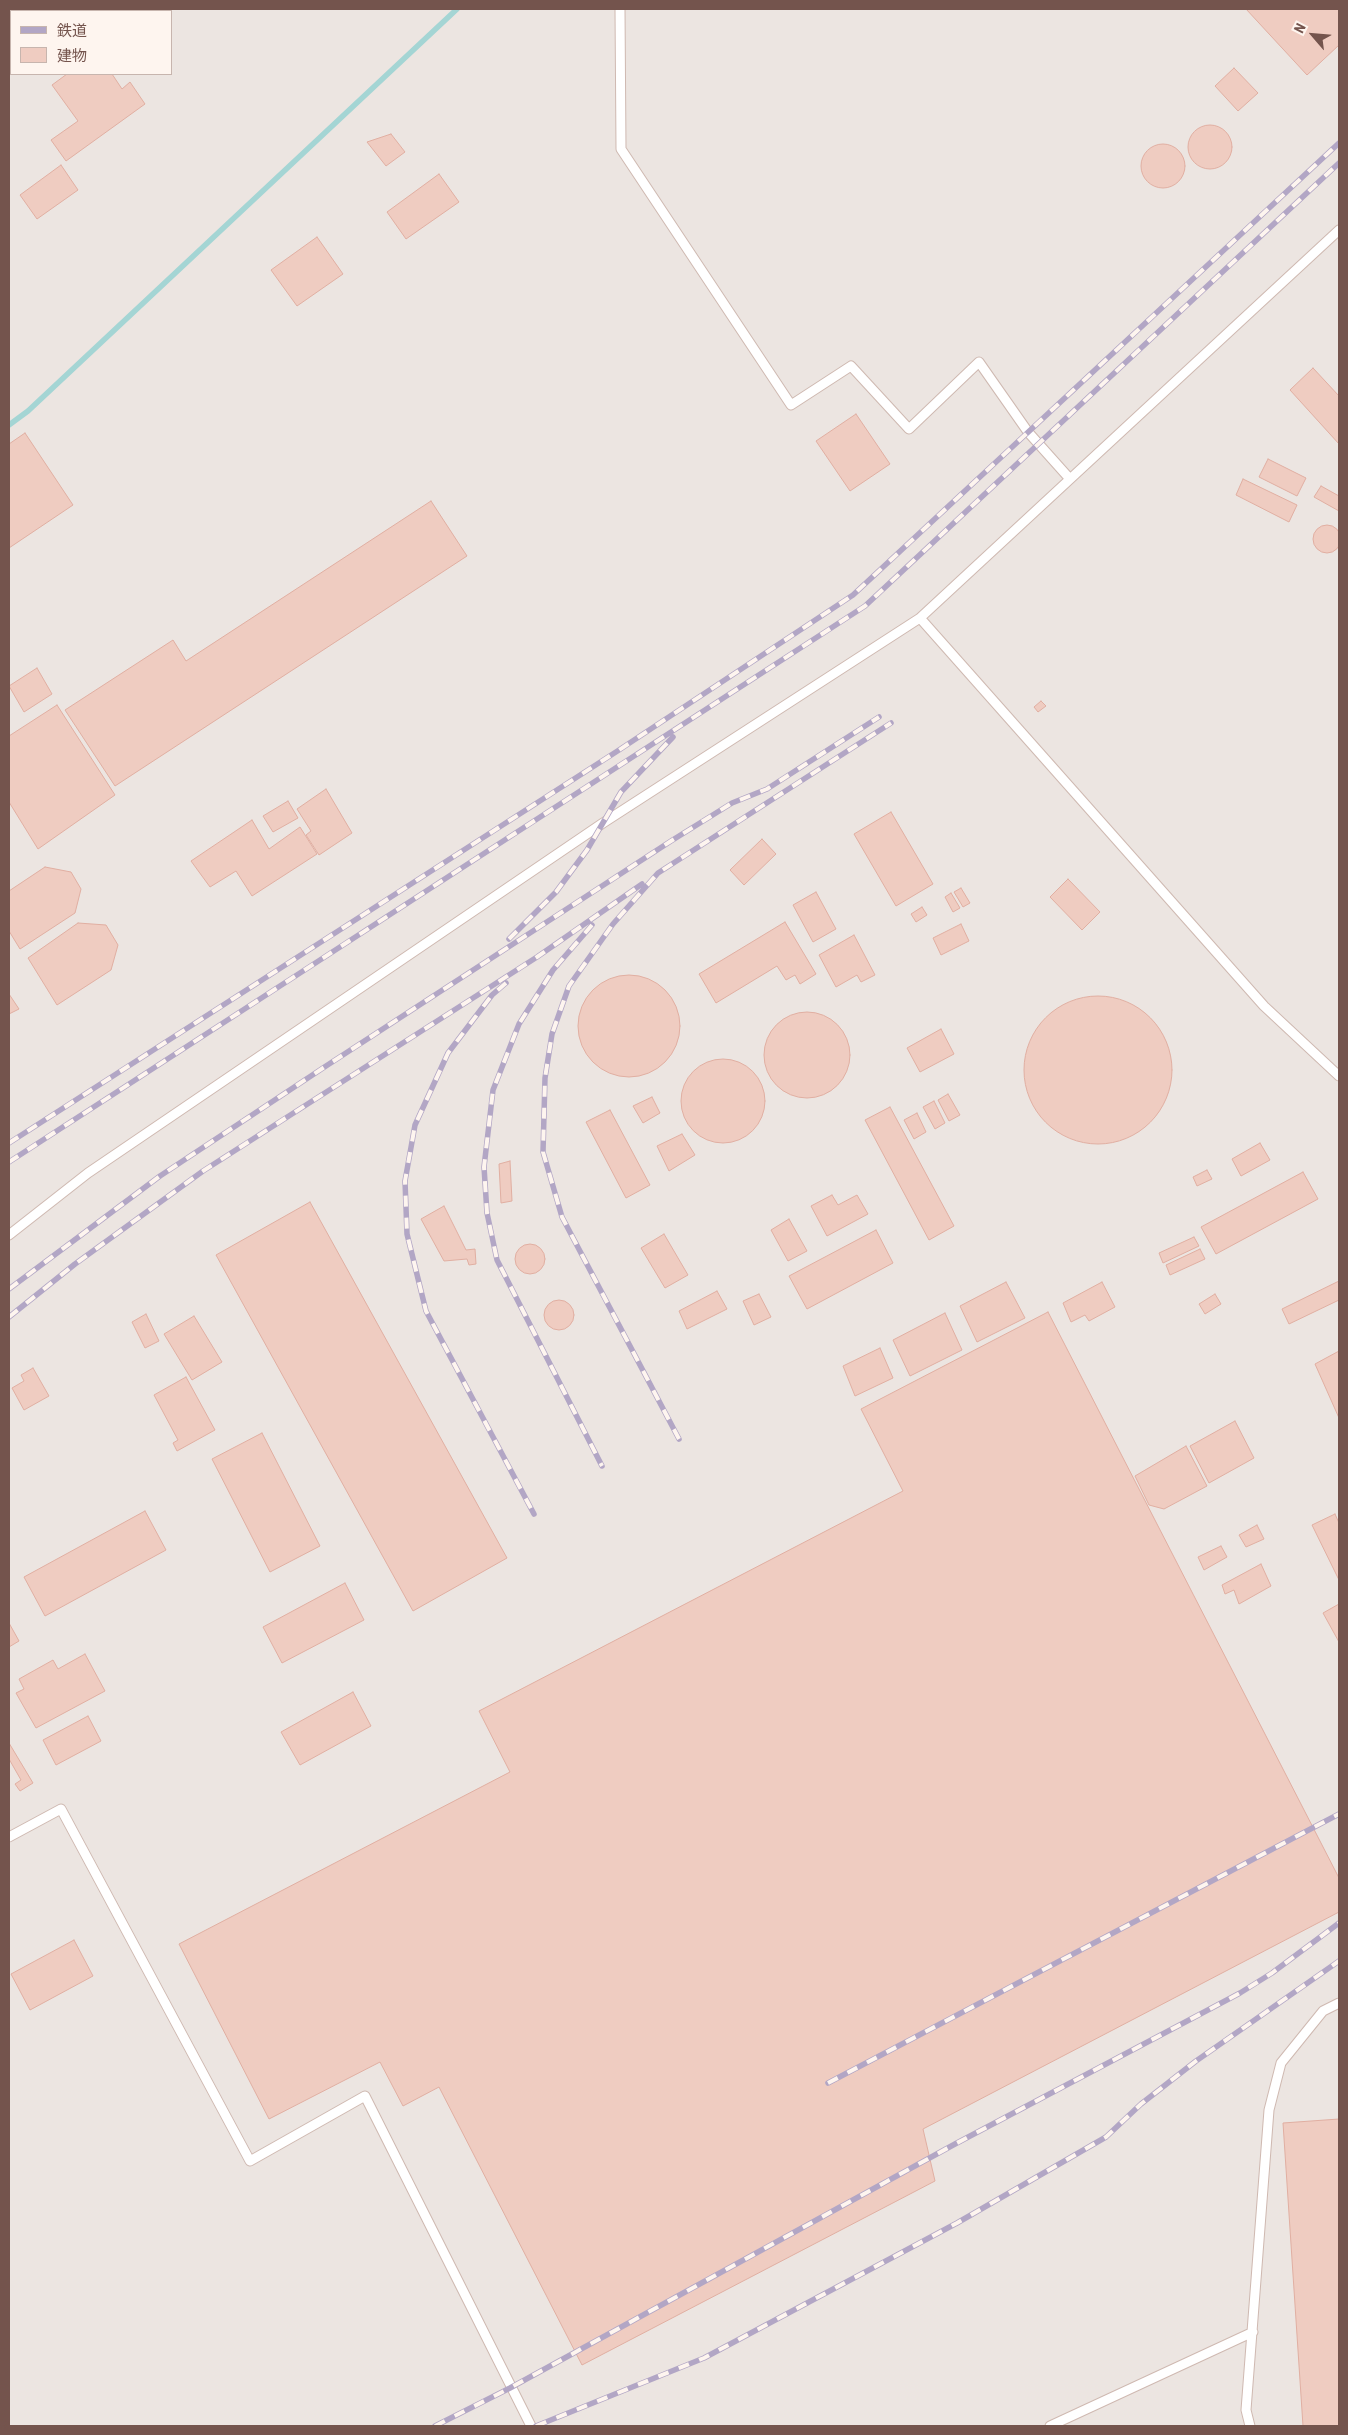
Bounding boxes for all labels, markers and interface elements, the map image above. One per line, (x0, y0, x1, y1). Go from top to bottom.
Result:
legend (10, 10, 172, 75)
north arrow (1288, 10, 1338, 60)
text: N (1291, 21, 1309, 36)
text: 鉄道 (57, 22, 87, 40)
text: 建物 (57, 47, 87, 65)

